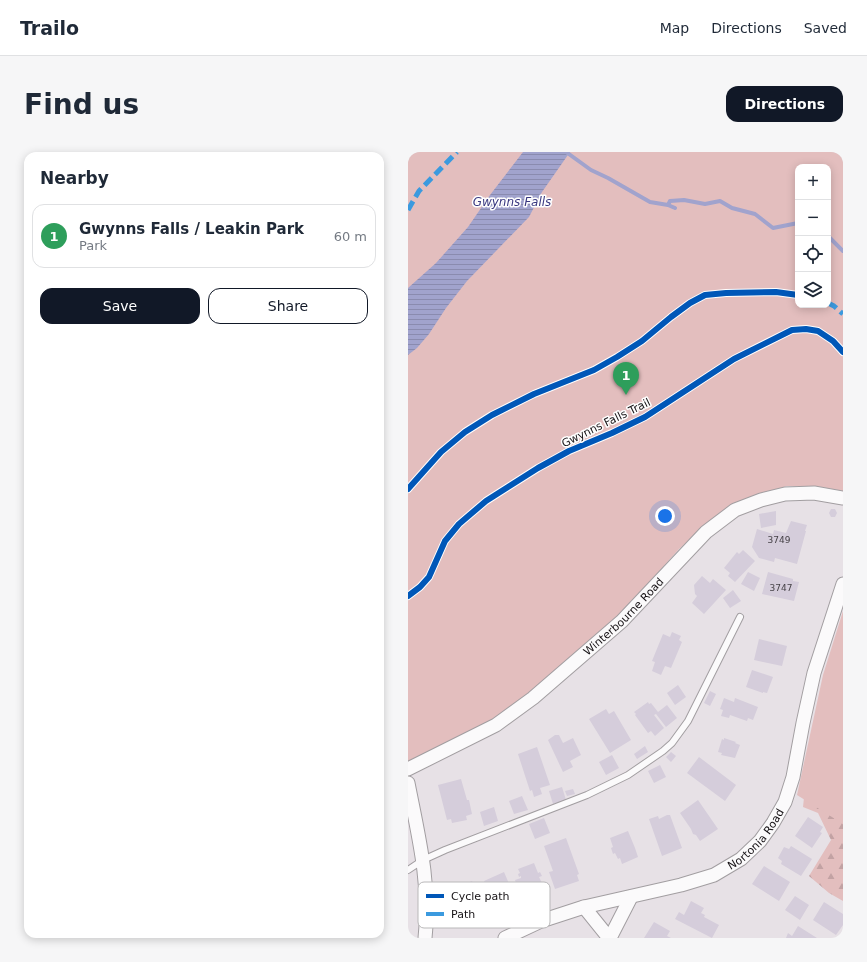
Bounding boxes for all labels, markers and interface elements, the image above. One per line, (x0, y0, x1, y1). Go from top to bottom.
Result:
text: Trailo (20, 17, 79, 39)
text: Map (660, 20, 689, 36)
text: Directions (711, 20, 782, 36)
text: Saved (804, 20, 847, 36)
button: Directions (726, 86, 843, 122)
text: Find us (24, 88, 139, 121)
map controls (795, 164, 831, 308)
button: + (795, 164, 831, 200)
text: Nearby (40, 168, 109, 188)
water label: Gwynns Falls (473, 195, 551, 209)
button: − (795, 200, 831, 236)
text: Gwynns Falls / Leakin Park (79, 220, 304, 238)
text: 1 (49, 229, 59, 244)
text: 60 m (334, 229, 367, 244)
button: locate (795, 236, 831, 272)
text: Park (79, 238, 107, 253)
button: layers (795, 272, 831, 308)
button: Save (40, 288, 200, 324)
button: Share (208, 288, 368, 324)
pin: 1 (613, 362, 639, 395)
street label: Gwynns Falls Trail (560, 396, 652, 450)
your location (655, 506, 675, 526)
house number: 3749 (768, 535, 791, 545)
street label: Winterbourne Road (581, 575, 666, 658)
house number: 3747 (770, 583, 792, 593)
street label: Nortonia Road (725, 806, 786, 872)
legend (418, 882, 550, 928)
text: Cycle path (451, 890, 510, 903)
text: Path (451, 908, 475, 921)

